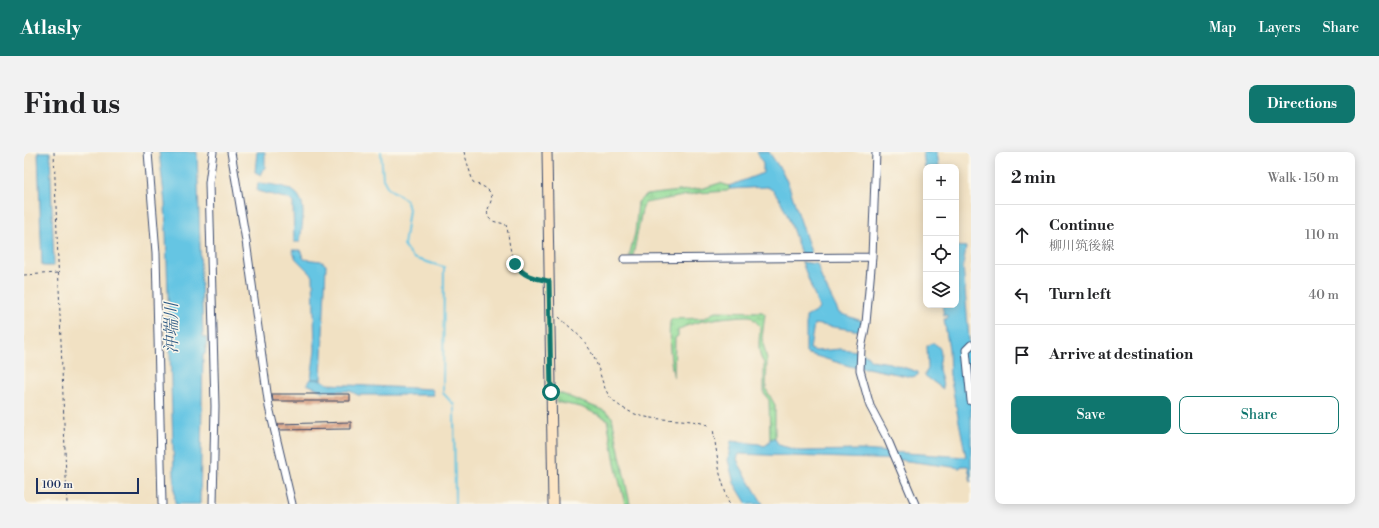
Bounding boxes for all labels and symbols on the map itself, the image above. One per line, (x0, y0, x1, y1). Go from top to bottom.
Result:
route end (506, 255, 524, 273)
water label: 沖端川 (161, 301, 183, 354)
route start (542, 383, 560, 401)
scale bar (36, 476, 139, 495)

